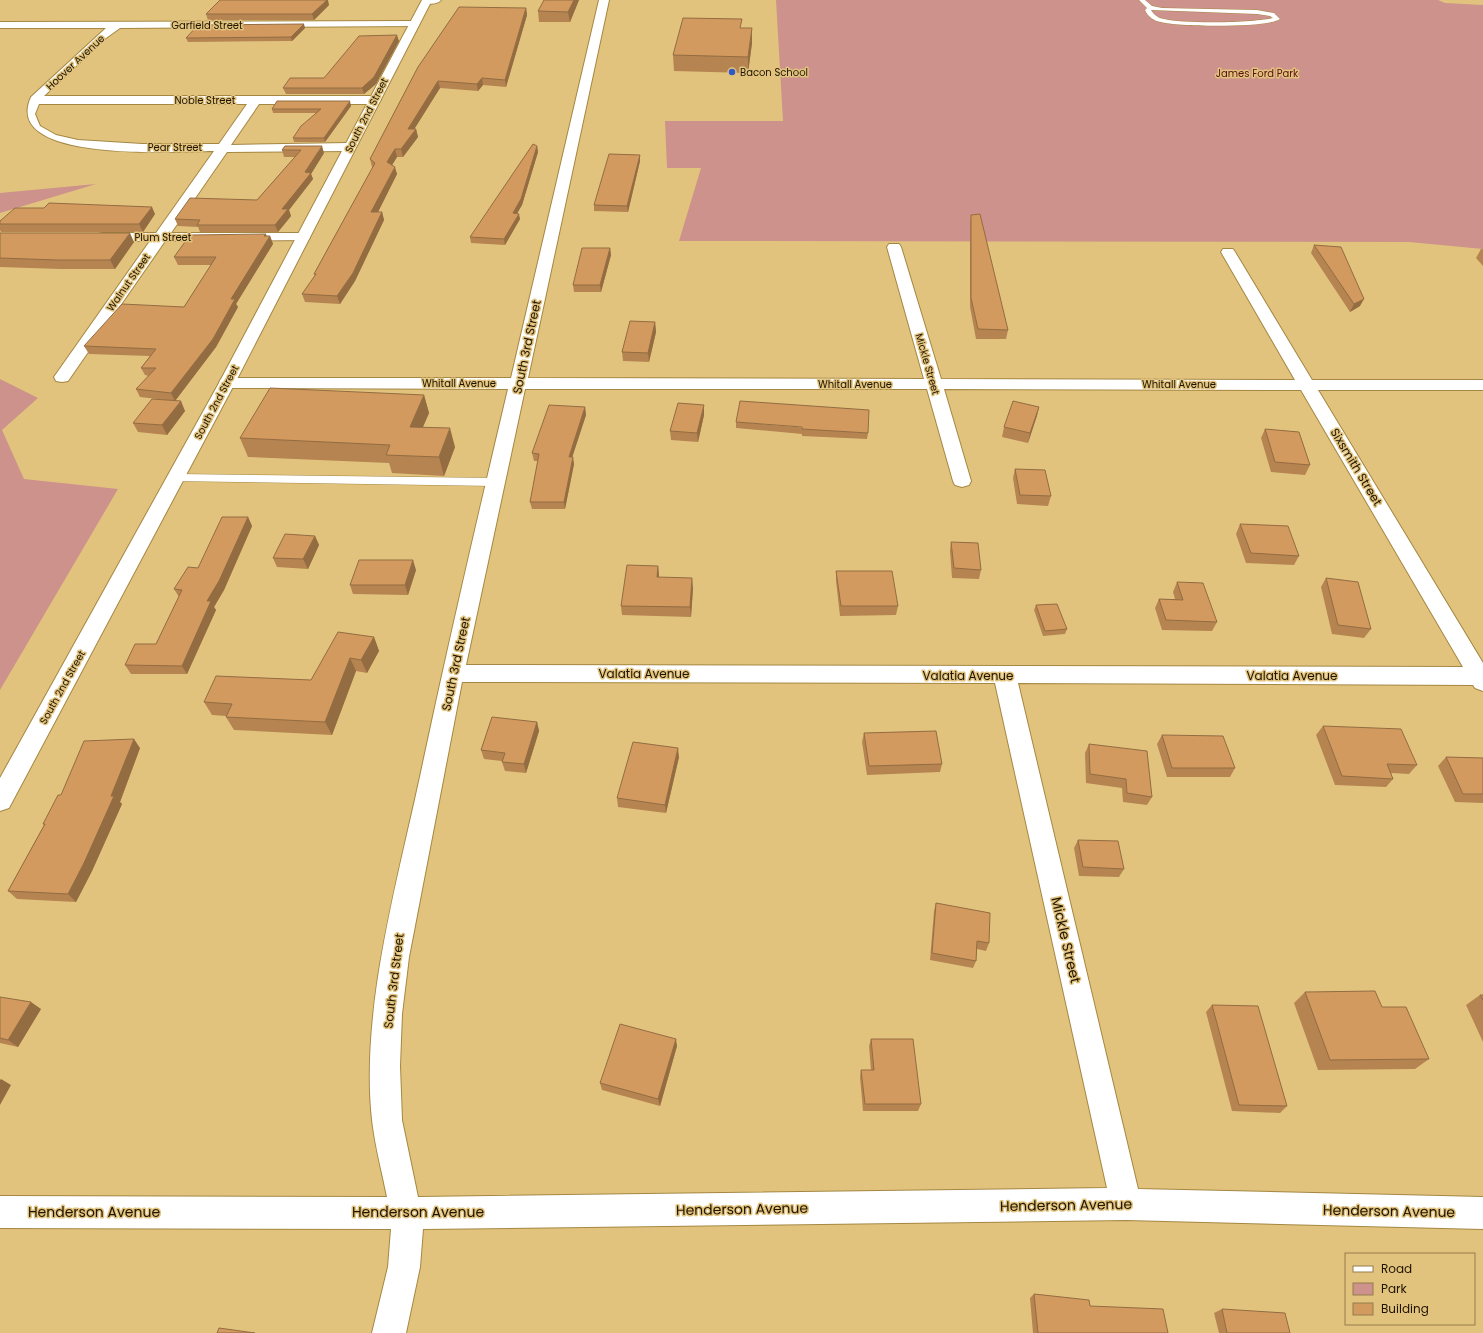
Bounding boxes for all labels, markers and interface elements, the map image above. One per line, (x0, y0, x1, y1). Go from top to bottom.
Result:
street label: Garfield Street (171, 18, 243, 33)
street label: Hoover Avenue (43, 31, 108, 94)
place label: Bacon School (740, 65, 808, 80)
park label: James Ford Park (1216, 66, 1299, 81)
marker: Bacon School (727, 67, 737, 77)
street label: South 2nd Street (341, 75, 392, 155)
street label: Noble Street (175, 93, 236, 108)
street label: Pear Street (148, 140, 203, 155)
street label: Plum Street (135, 230, 192, 245)
street label: Walnut Street (103, 250, 154, 314)
street label: South 3rd Street (508, 298, 545, 395)
street label: Mickle Street (912, 332, 943, 397)
street label: South 2nd Street (191, 362, 243, 442)
street label: Whitall Avenue (422, 376, 496, 391)
street label: Whitall Avenue (818, 377, 892, 392)
street label: Whitall Avenue (1142, 377, 1216, 392)
street label: Sixsmith Street (1327, 425, 1386, 509)
street label: South 3rd Street (437, 615, 474, 712)
street label: South 2nd Street (36, 647, 89, 727)
street label: Valatia Avenue (599, 665, 690, 682)
street label: Valatia Avenue (923, 667, 1014, 684)
street label: Valatia Avenue (1247, 667, 1338, 684)
street label: Mickle Street (1046, 895, 1086, 985)
street label: South 3rd Street (379, 932, 408, 1029)
street label: Henderson Avenue (1000, 1194, 1133, 1216)
street label: Henderson Avenue (676, 1198, 809, 1220)
street label: Henderson Avenue (1323, 1200, 1456, 1222)
street label: Henderson Avenue (28, 1202, 160, 1222)
street label: Henderson Avenue (352, 1202, 484, 1222)
legend (1345, 1253, 1475, 1325)
text: Road (1381, 1260, 1412, 1277)
text: Park (1381, 1280, 1408, 1297)
text: Building (1381, 1300, 1429, 1317)

